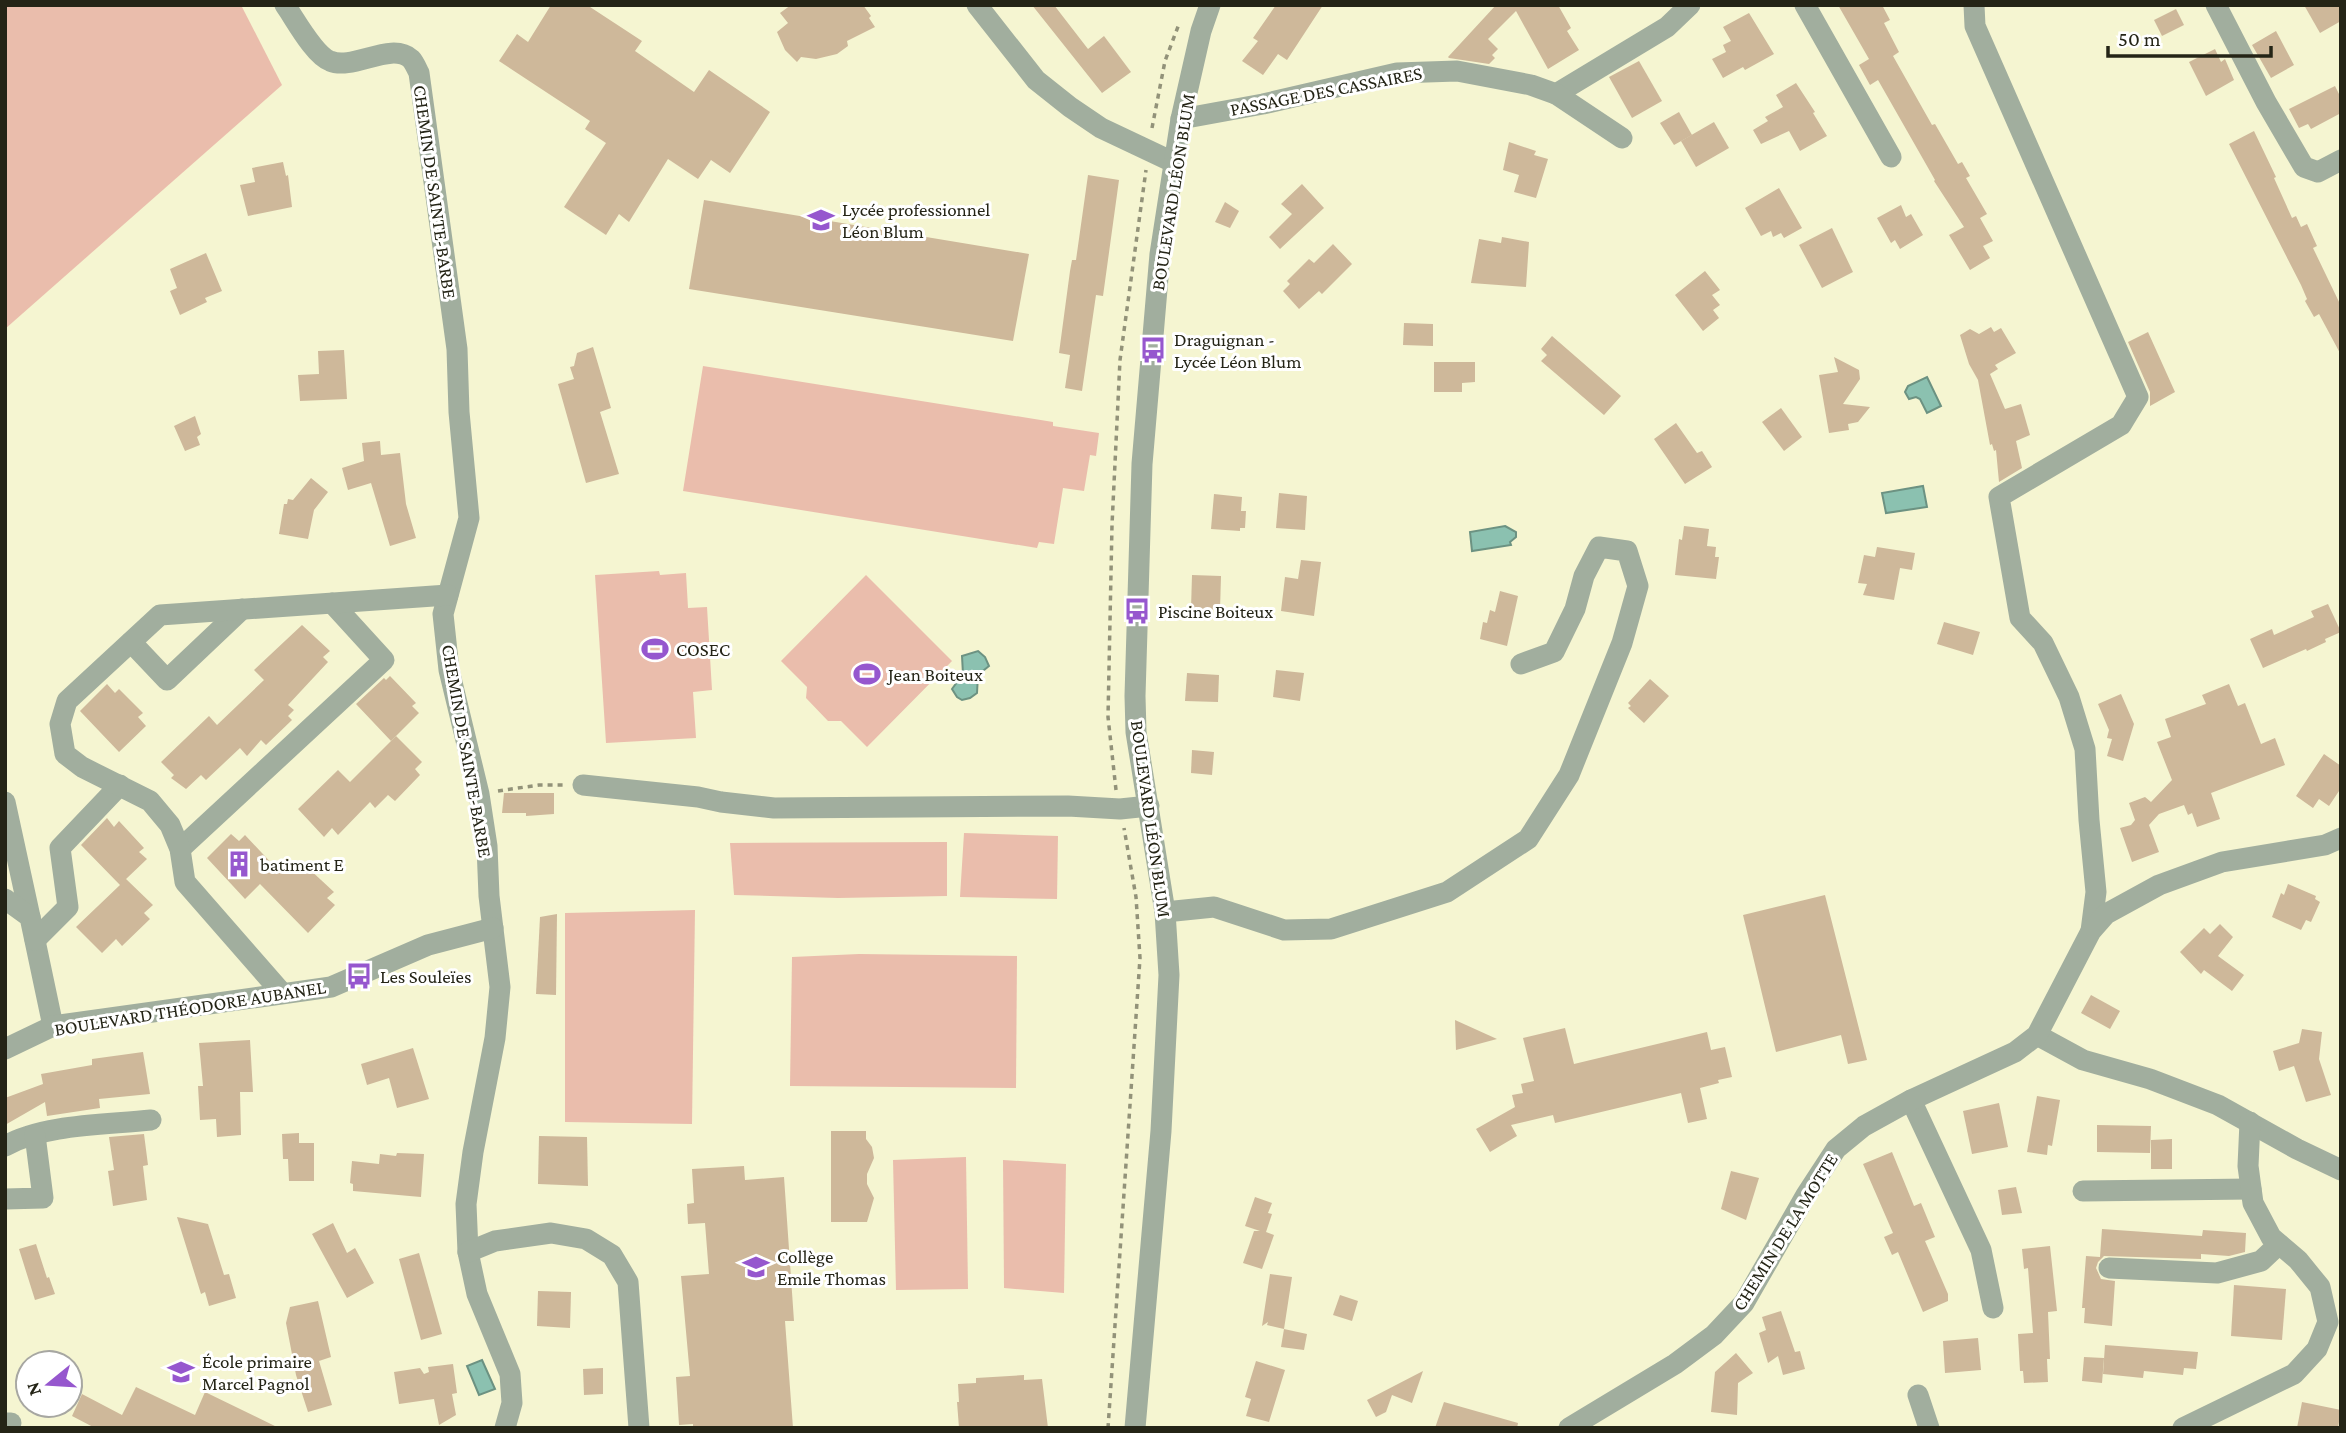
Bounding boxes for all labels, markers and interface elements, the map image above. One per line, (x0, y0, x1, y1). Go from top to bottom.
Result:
scale bar (2108, 14, 2271, 58)
text: 50 m (2118, 27, 2161, 51)
street label: PASSAGE DES CASSAIRES (1228, 62, 1424, 120)
street label: CHEMIN DE SAINTE-BARBE (410, 84, 460, 300)
street label: BOULEVARD LÉON BLUM (1147, 92, 1199, 292)
place label: Lycée professionnel Léon Blum (842, 199, 990, 242)
school or university icon: Lycée professionnel Léon Blum (806, 205, 836, 235)
place label: Draguignan - Lycée Léon Blum (1174, 329, 1301, 372)
bus stop icon: Draguignan - Lycée Léon Blum (1138, 335, 1168, 365)
bus stop icon: Piscine Boiteux (1122, 596, 1152, 626)
place label: Piscine Boiteux (1158, 601, 1273, 622)
sports icon: COSEC (640, 634, 670, 664)
place label: COSEC (676, 639, 730, 660)
street label: CHEMIN DE SAINTE-BARBE (438, 643, 496, 859)
sports icon: Jean Boiteux (852, 659, 882, 689)
place label: Jean Boiteux (886, 664, 983, 685)
street label: BOULEVARD LÉON BLUM (1127, 719, 1175, 919)
building icon: batiment E (224, 849, 254, 879)
place label: batiment E (260, 854, 344, 875)
bus stop icon: Les Souleïes (344, 961, 374, 991)
place label: Les Souleïes (380, 966, 471, 987)
street label: BOULEVARD THÉODORE AUBANEL (53, 976, 328, 1040)
street label: CHEMIN DE LA MOTTE (1728, 1150, 1842, 1314)
place label: Collège Emile Thomas (777, 1246, 886, 1289)
school or university icon: Collège Emile Thomas (741, 1252, 771, 1282)
north arrow (14, 1349, 84, 1419)
place label: École primaire Marcel Pagnol (202, 1351, 312, 1394)
school or university icon: École primaire Marcel Pagnol (166, 1357, 196, 1387)
text: N (21, 1380, 45, 1399)

